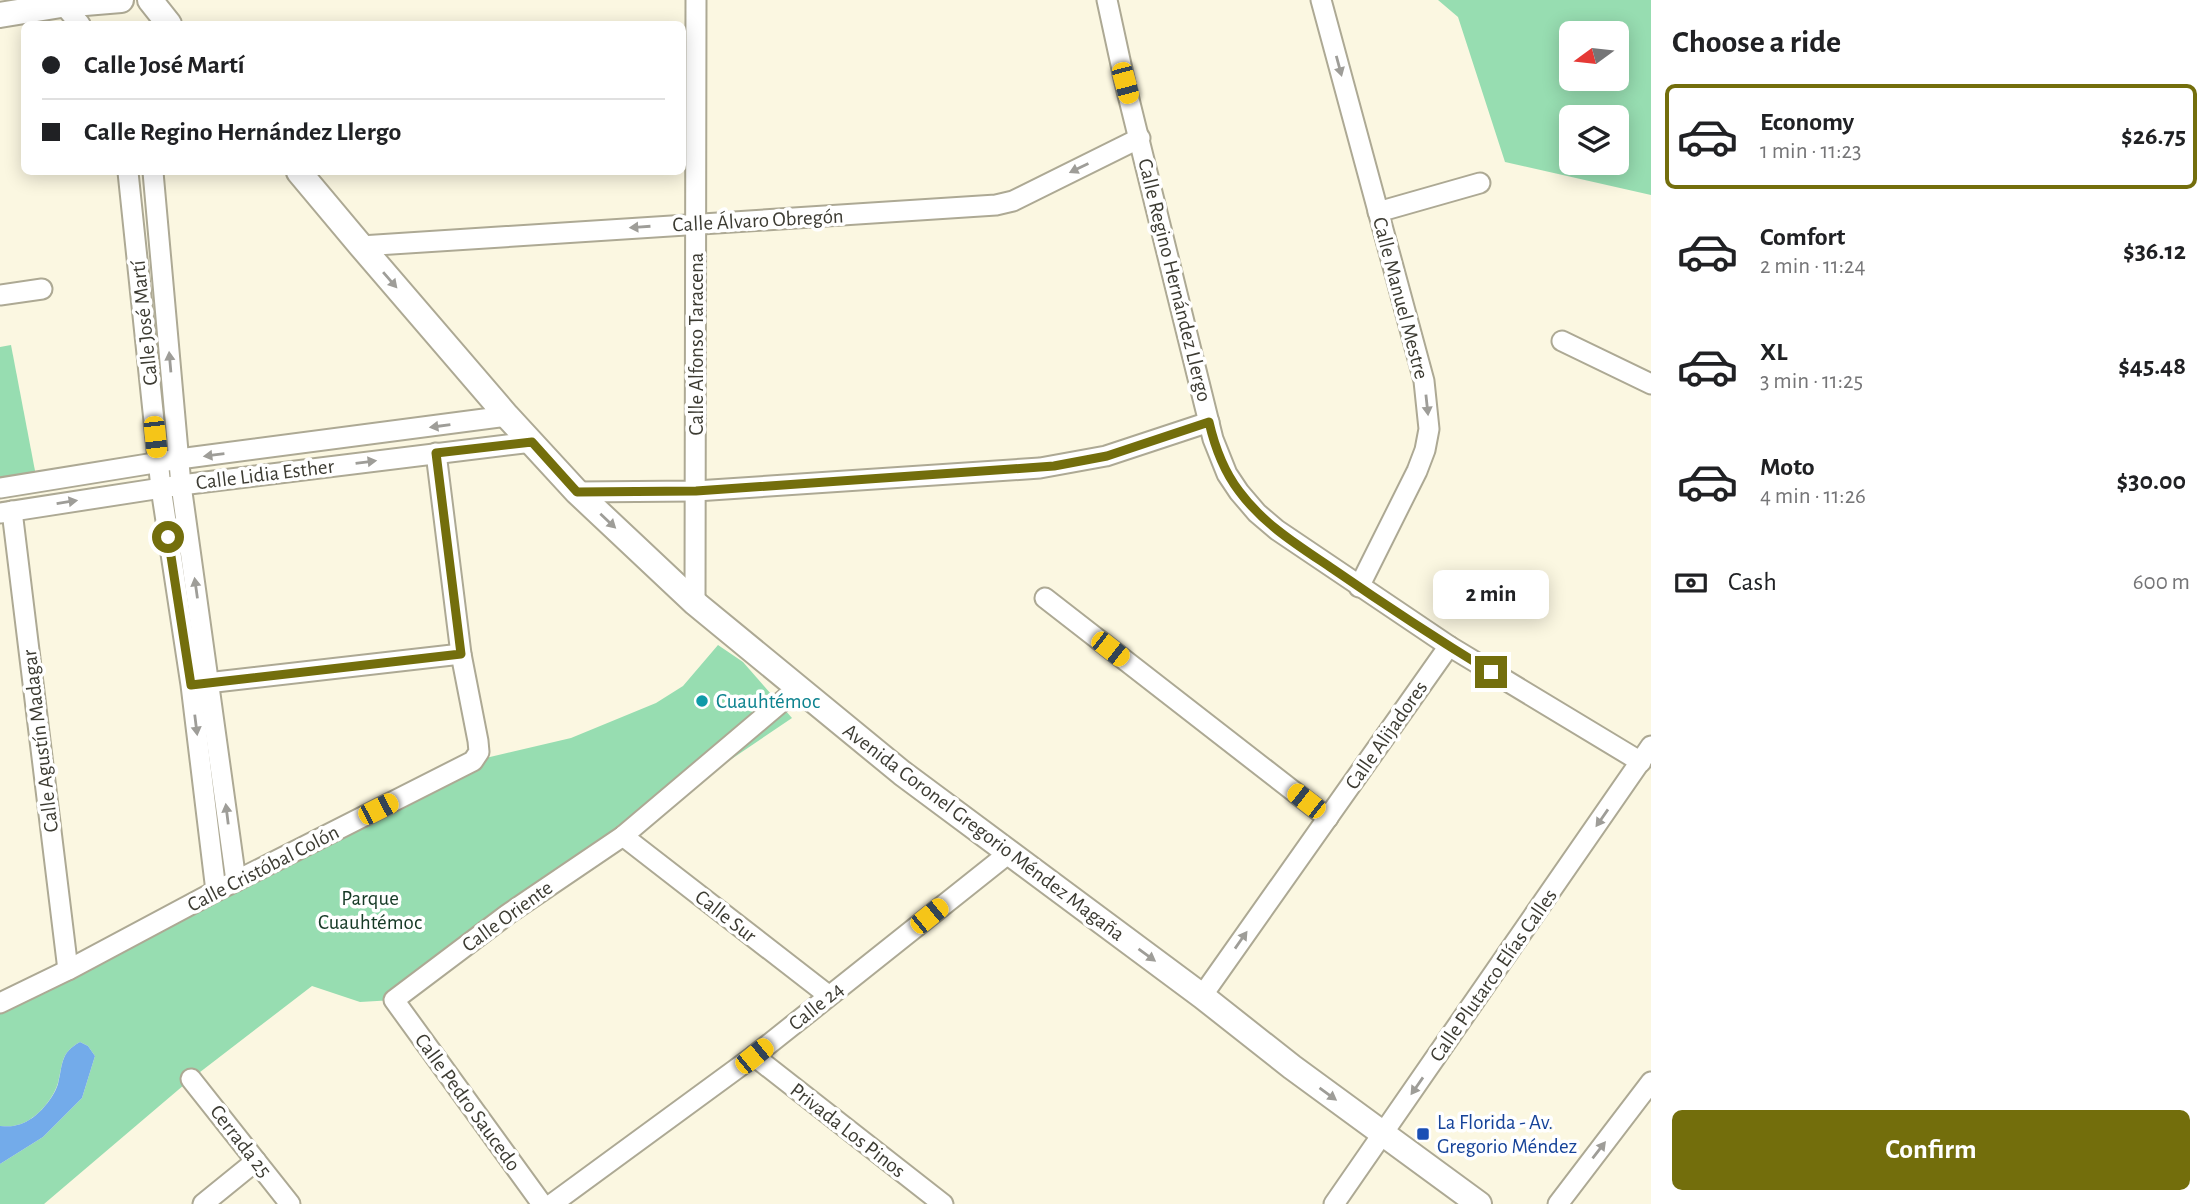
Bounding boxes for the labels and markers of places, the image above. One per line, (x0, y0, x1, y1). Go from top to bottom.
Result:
place label: Cuauhtémoc (716, 691, 820, 712)
marker: Cuauhtémoc (694, 693, 710, 709)
place label: La Florida - Av. Gregorio Méndez (1437, 1112, 1577, 1157)
marker: La Florida - Av. Gregorio Méndez (1415, 1126, 1431, 1142)

